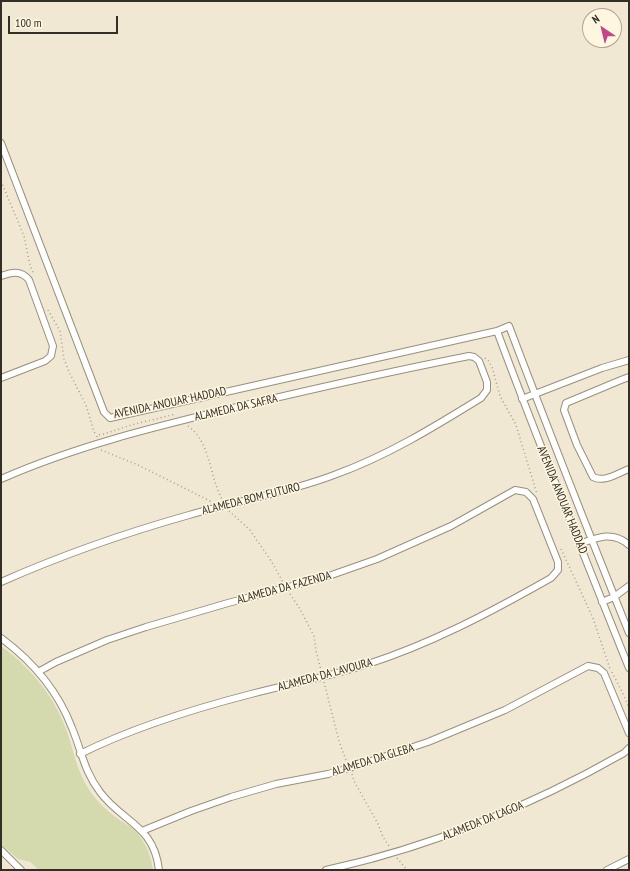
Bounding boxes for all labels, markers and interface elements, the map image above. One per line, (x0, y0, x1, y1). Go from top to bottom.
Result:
scale bar (10, 8, 120, 34)
north arrow (582, 8, 622, 48)
text: N (589, 12, 602, 26)
text: 100 m (15, 15, 42, 30)
street label: AVENIDA ANOUAR HADDAD (112, 384, 228, 422)
street label: ALAMEDA DA SAFRA (193, 391, 279, 425)
street label: AVENIDA ANOUAR HADDAD (534, 444, 590, 556)
street label: ALAMEDA BOM FUTURO (200, 480, 302, 518)
street label: ALAMEDA DA FAZENDA (235, 569, 333, 607)
street label: ALAMEDA DA LAVOURA (276, 655, 374, 695)
street label: ALAMEDA DA GLEBA (330, 741, 416, 779)
street label: ALAMEDA DA LAGOA (440, 798, 526, 844)

